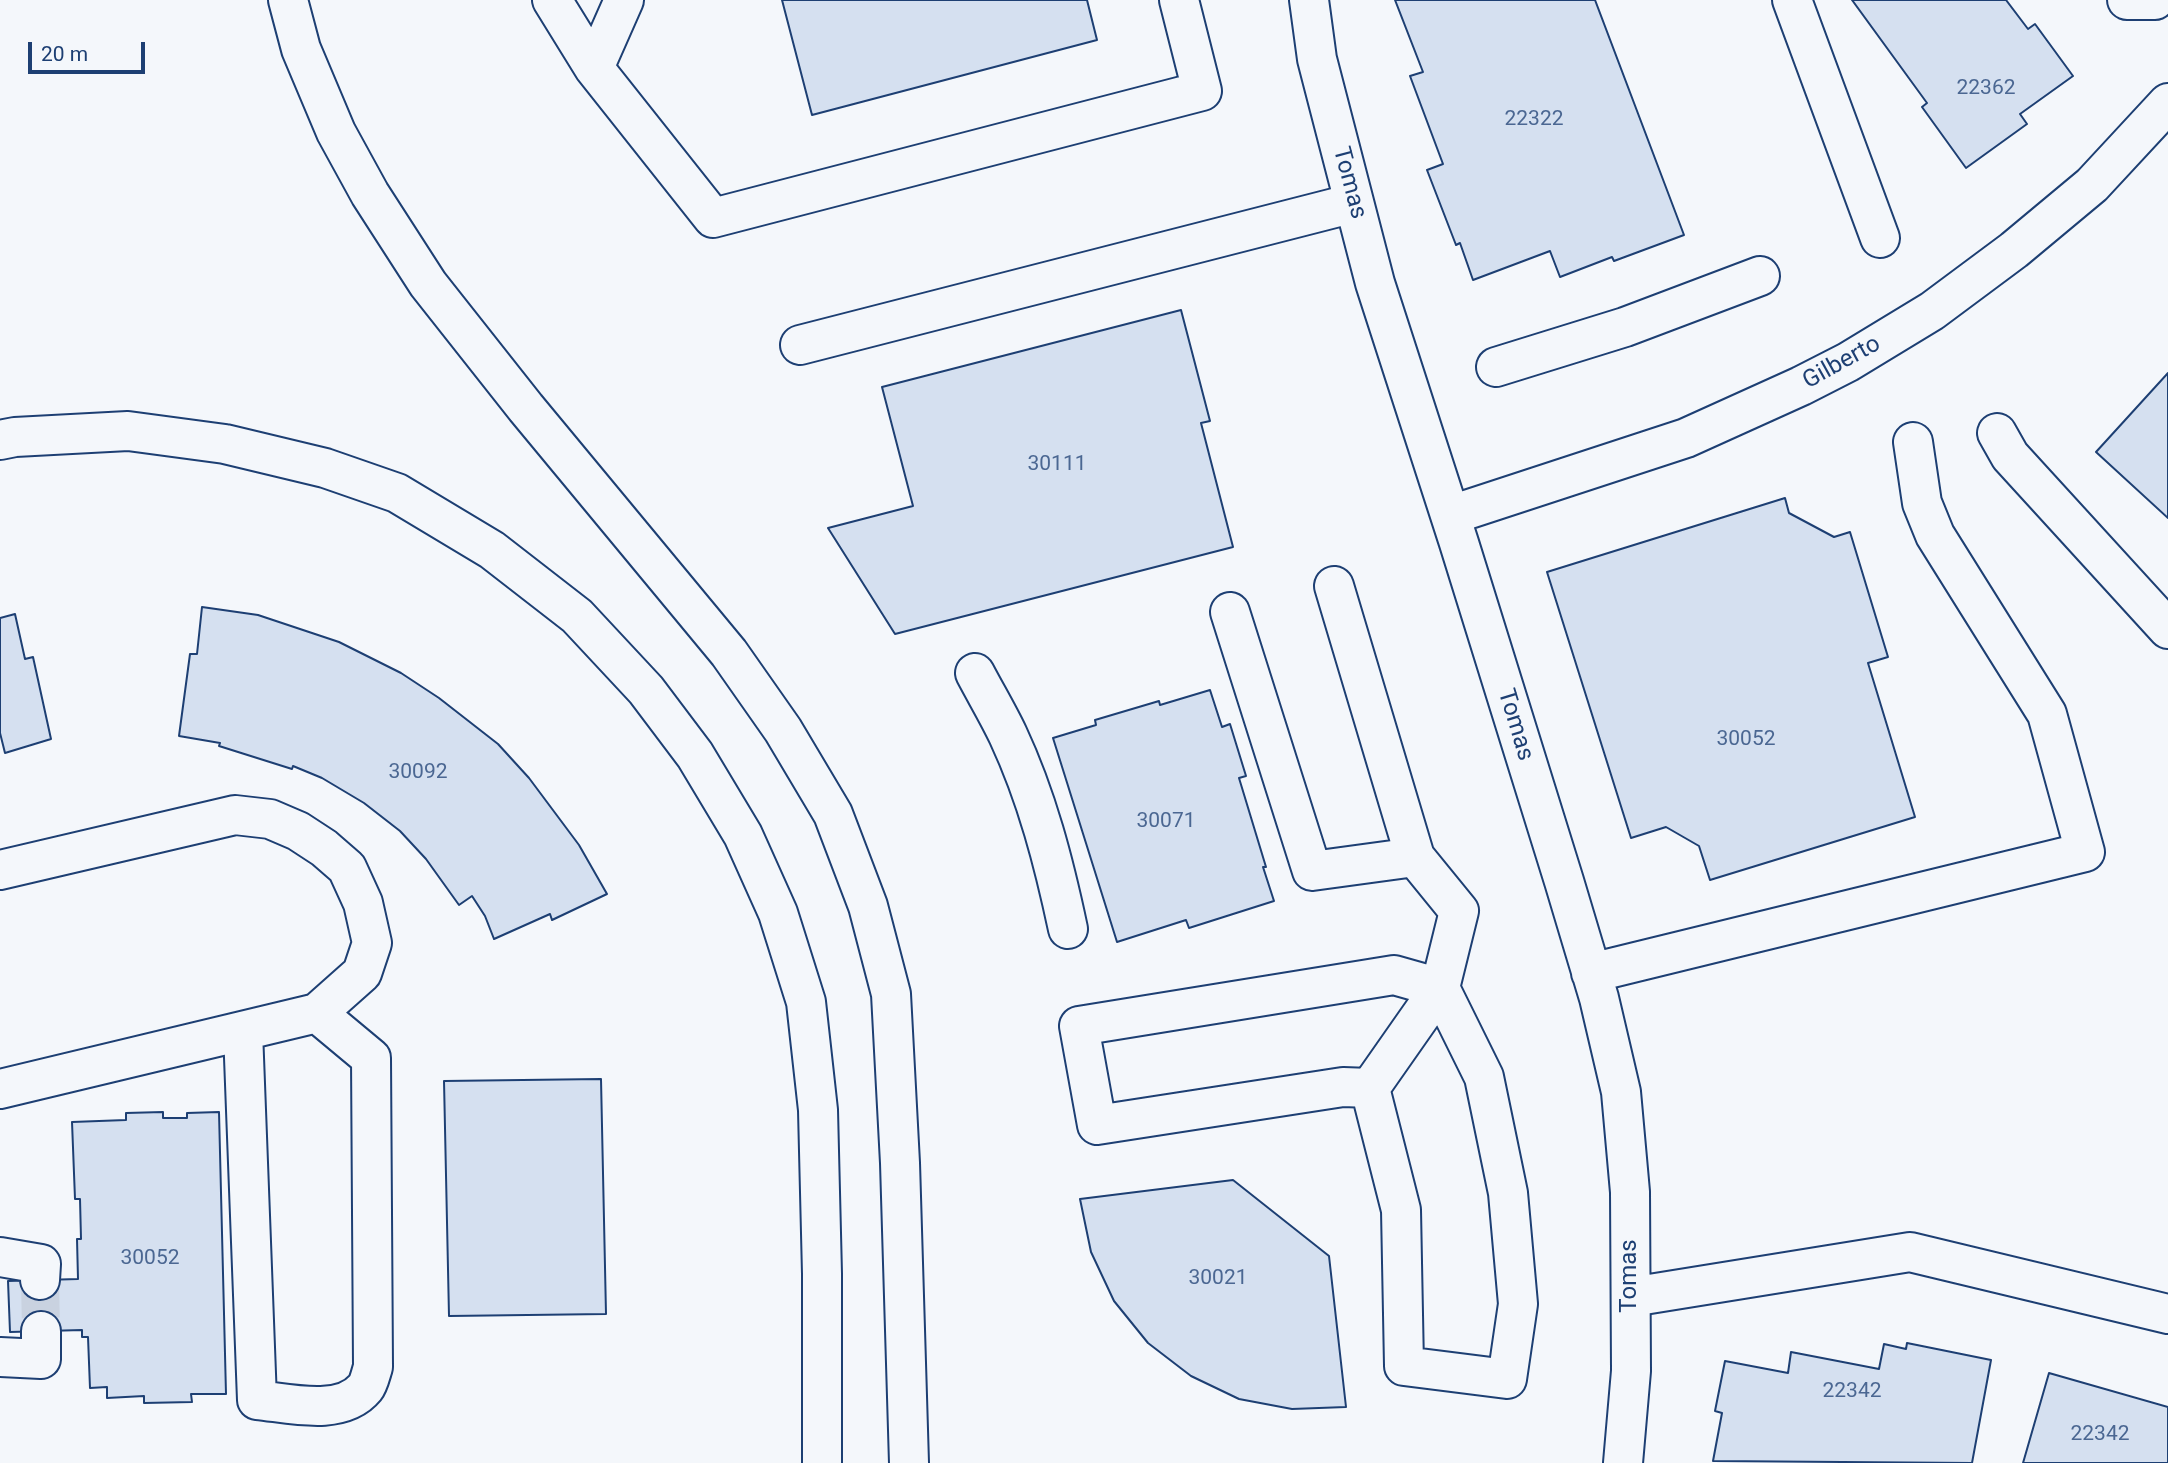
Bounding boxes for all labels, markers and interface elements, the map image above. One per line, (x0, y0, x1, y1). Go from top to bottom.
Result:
scale bar (32, 28, 149, 72)
text: 20 m (41, 42, 88, 66)
house number: 22362 (1956, 76, 2016, 102)
house number: 22322 (1504, 107, 1564, 133)
street label: Tomas (1326, 144, 1372, 222)
street label: Gilberto (1798, 330, 1886, 396)
house number: 30111 (1027, 452, 1087, 478)
street label: Tomas (1491, 686, 1539, 764)
house number: 30052 (1716, 727, 1776, 753)
house number: 30092 (388, 760, 448, 786)
house number: 30071 (1136, 809, 1196, 835)
street label: Tomas (1616, 1239, 1644, 1313)
house number: 30052 (120, 1246, 180, 1272)
house number: 30021 (1188, 1266, 1248, 1292)
house number: 22342 (1822, 1379, 1882, 1405)
house number: 22342 (2070, 1422, 2130, 1448)

